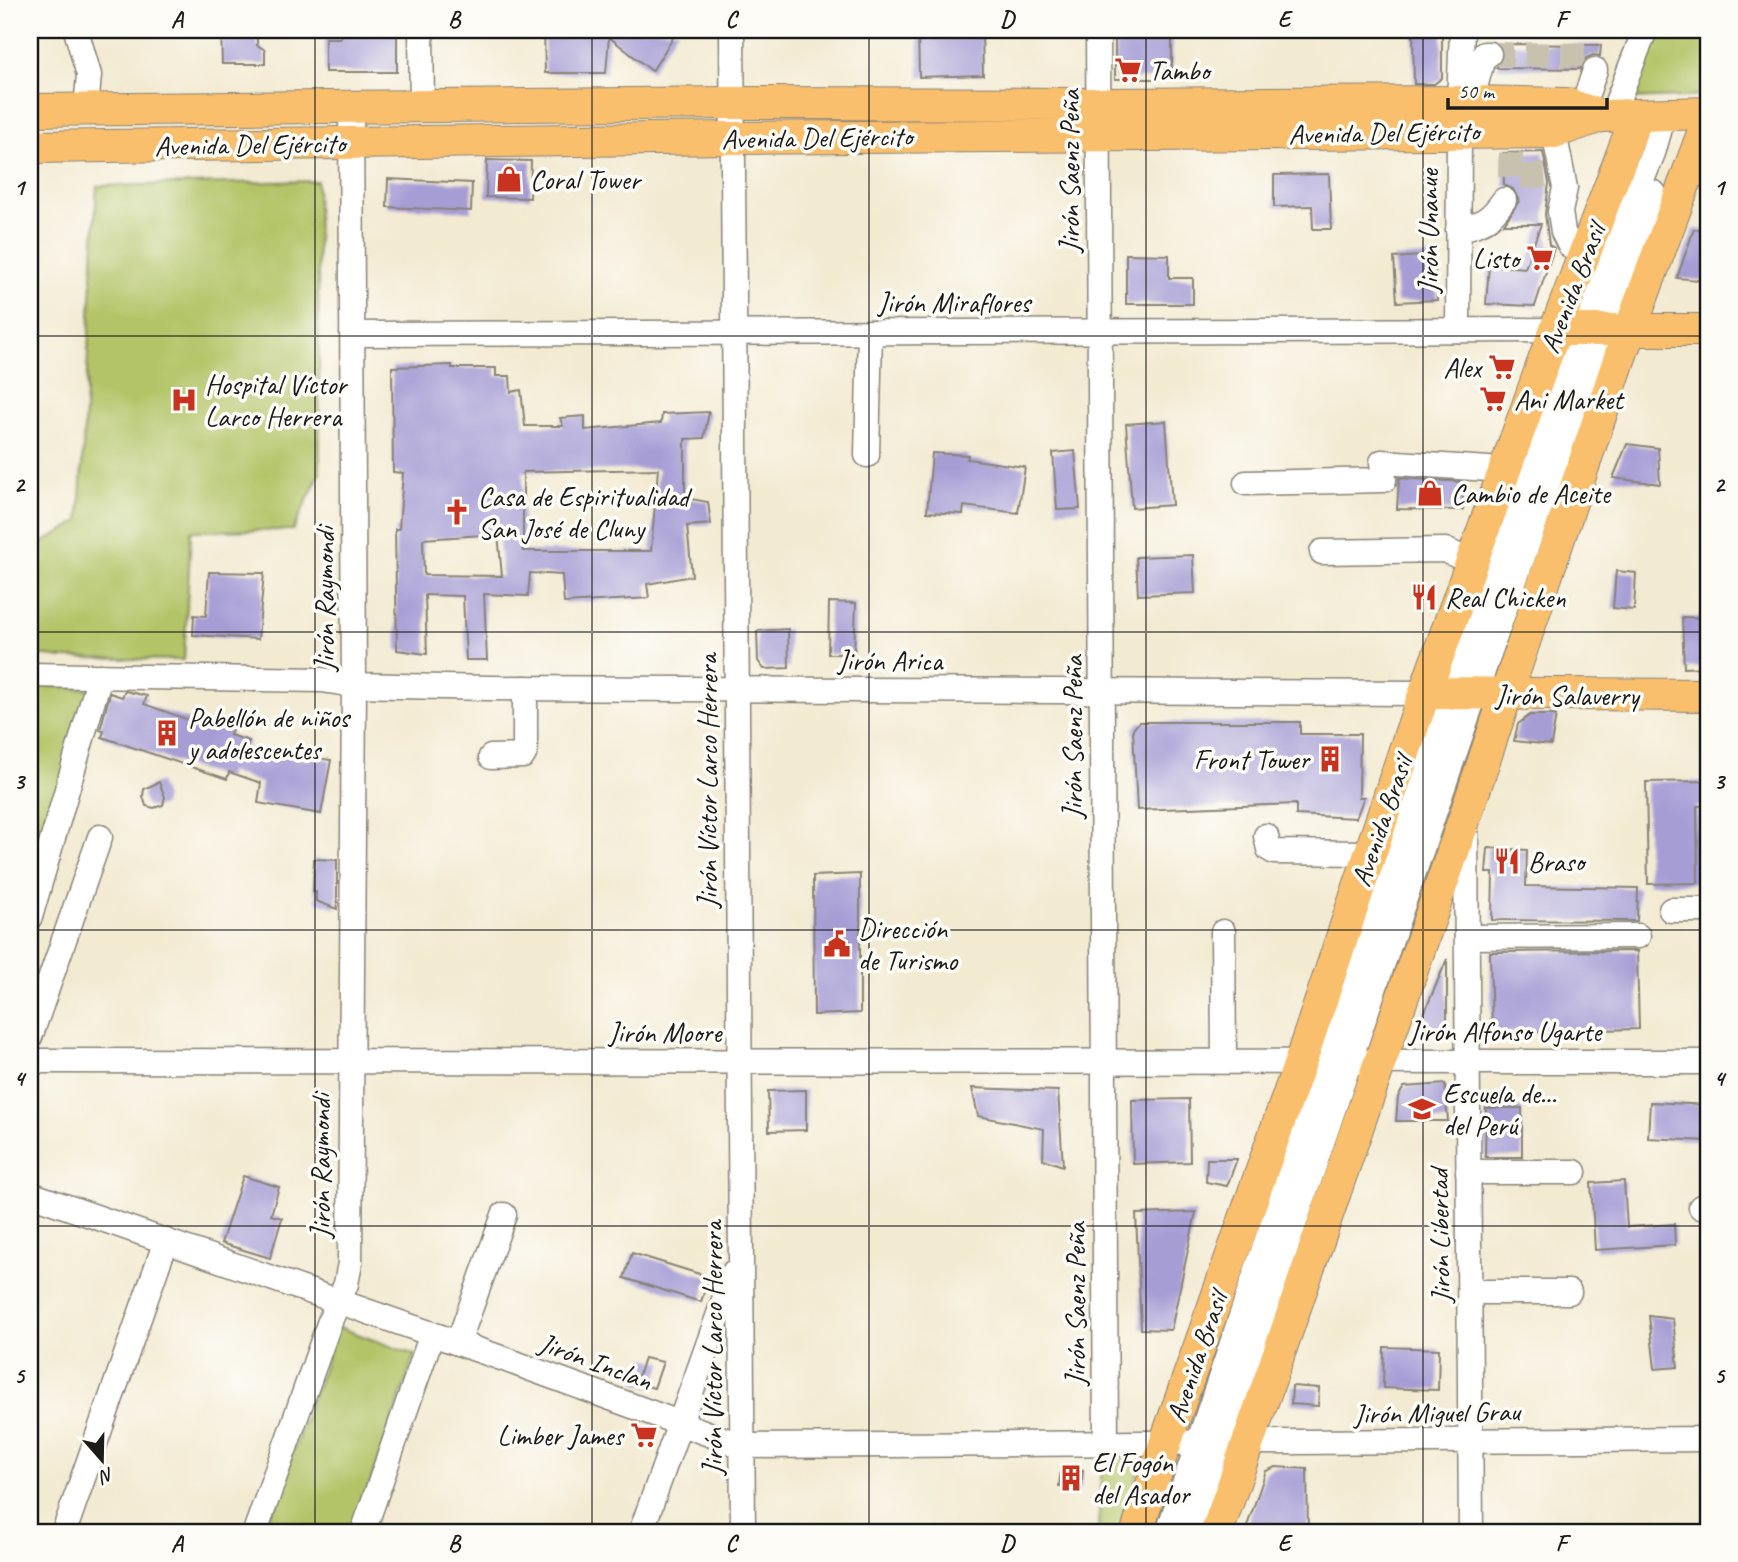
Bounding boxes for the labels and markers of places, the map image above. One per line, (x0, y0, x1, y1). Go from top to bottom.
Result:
place label: Tambo (1149, 53, 1212, 88)
supermarket icon: Tambo (1113, 55, 1143, 85)
place label: Coral Tower (530, 162, 643, 197)
shop icon: Coral Tower (494, 164, 524, 194)
place label: Listo (1473, 241, 1522, 276)
supermarket icon: Listo (1525, 243, 1555, 273)
place label: Alex (1444, 350, 1483, 385)
supermarket icon: Alex (1487, 352, 1517, 382)
place label: Hospital Víctor Larco Herrera (205, 367, 348, 434)
place label: Ani Market (1514, 382, 1625, 417)
supermarket icon: Ani Market (1478, 384, 1508, 414)
hospital icon: Hospital Víctor Larco Herrera (169, 385, 199, 415)
place label: Cambio de Aceite (1451, 476, 1612, 511)
shop icon: Cambio de Aceite (1415, 478, 1445, 508)
place label: Casa de Espiritualidad San José de Cluny (478, 479, 693, 546)
church icon: Casa de Espiritualidad San José de Cluny (442, 497, 472, 527)
place label: Real Chicken (1445, 580, 1566, 615)
restaurant icon: Real Chicken (1409, 582, 1439, 612)
place label: Pabellón de niños y adolescentes (186, 700, 351, 767)
building icon: Pabellón de niños y adolescentes (152, 718, 182, 748)
place label: Front Tower (1194, 742, 1311, 777)
building icon: Front Tower (1315, 744, 1345, 774)
place label: Braso (1528, 844, 1587, 879)
restaurant icon: Braso (1492, 846, 1522, 876)
place label: Dirección de Turismo (858, 911, 959, 978)
public building icon: Dirección de Turismo (822, 929, 852, 959)
place label: Escuela de... del Perú (1443, 1076, 1557, 1143)
school or university icon: Escuela de... del Perú (1407, 1094, 1437, 1124)
place label: Limber James (497, 1418, 625, 1453)
supermarket icon: Limber James (629, 1420, 659, 1450)
place label: El Fogón del Asador (1092, 1445, 1191, 1512)
building icon: El Fogón del Asador (1056, 1463, 1086, 1493)

